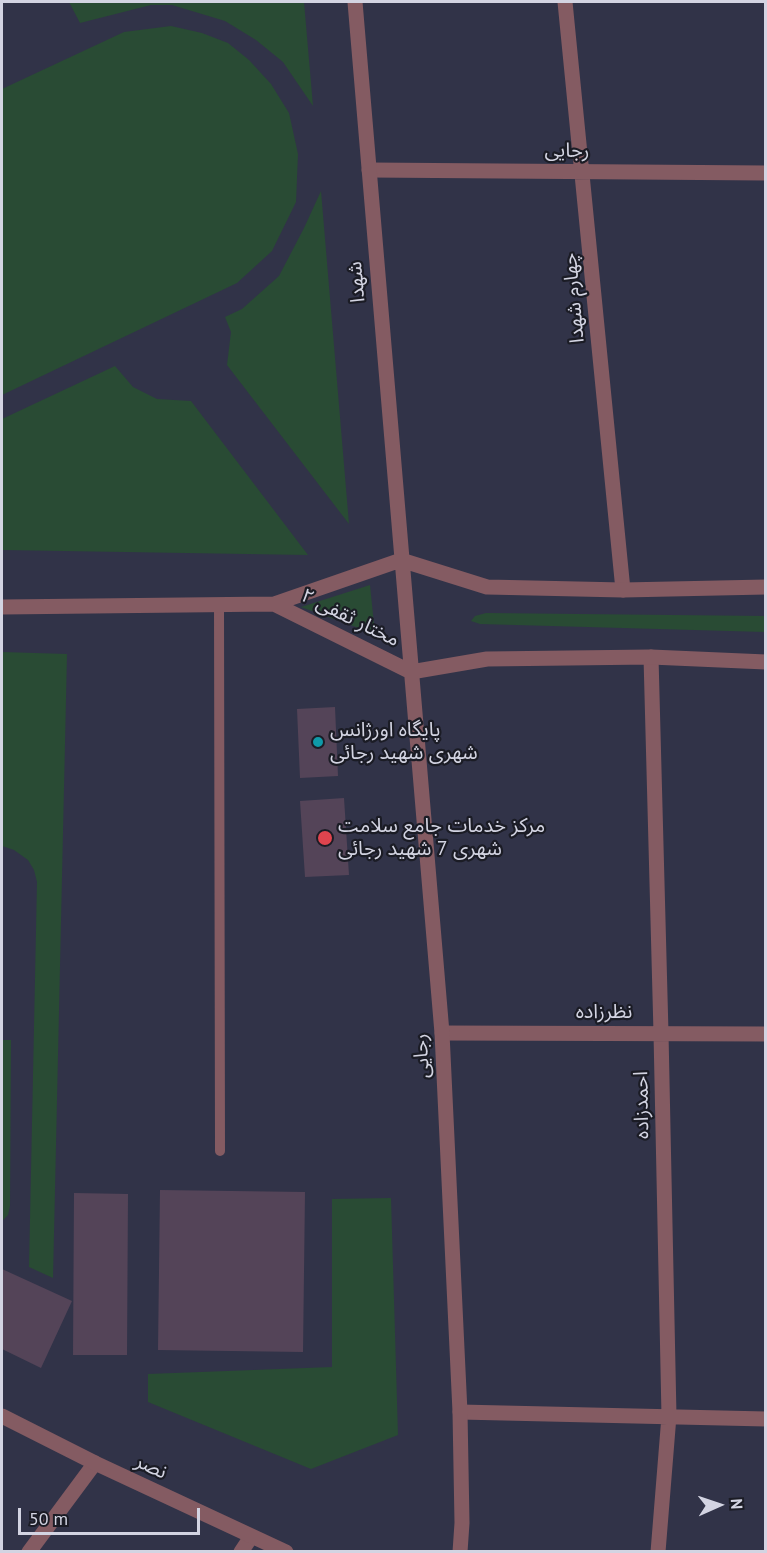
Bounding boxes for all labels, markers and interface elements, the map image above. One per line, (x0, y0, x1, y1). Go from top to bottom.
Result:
street label: رجایی (544, 139, 590, 163)
street label: چهارم شهدا (558, 252, 590, 344)
street label: شهدا (343, 260, 371, 304)
street label: مختار ثقفی ۲ (297, 584, 403, 652)
place label: پایگاه اورژانس شهری شهید رجائی (330, 718, 478, 765)
marker: پایگاه اورژانس شهری شهید رجائی (311, 735, 325, 749)
place label: مرکز خدمات جامع سلامت شهری 7 شهید رجائی (338, 814, 545, 861)
marker: مرکز خدمات جامع سلامت شهری 7 شهید رجائی (316, 829, 334, 847)
street label: نظرزاده (576, 1000, 632, 1024)
street label: رجایی (409, 1033, 435, 1079)
street label: احمدزاده (629, 1071, 655, 1139)
street label: نصر (131, 1449, 171, 1485)
north arrow (689, 1475, 749, 1535)
scale bar (21, 1496, 202, 1534)
text: N (727, 1498, 747, 1510)
text: 50 m (29, 1507, 68, 1530)

